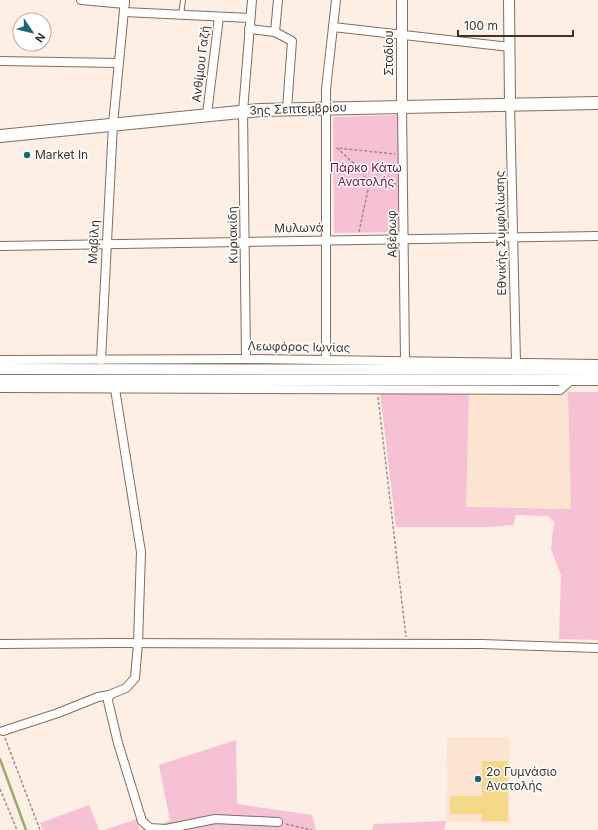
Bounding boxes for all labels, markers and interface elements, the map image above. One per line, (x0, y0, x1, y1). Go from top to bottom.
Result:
north arrow (12, 12, 52, 52)
scale bar (458, 12, 573, 38)
text: 100 m (464, 18, 498, 33)
street label: Ανθίμου Γαζή (188, 25, 213, 103)
text: N (32, 30, 48, 45)
street label: Σταδίου (381, 30, 396, 76)
street label: 3ης Σεπτεμβρίου (249, 99, 347, 118)
place label: Market In (35, 147, 88, 162)
marker: Market In (22, 150, 32, 160)
park label: Πάρκο Κάτω Ανατολής (330, 160, 402, 189)
street label: Εθνικής Συμφιλίωσης (492, 170, 509, 296)
street label: Κυριακίδη (224, 206, 241, 264)
street label: Αβέρωφ (384, 210, 399, 258)
street label: Μαβίλη (85, 220, 102, 264)
street label: Μυλωνά (274, 220, 324, 235)
street label: Λεωφόρος Ιωνίας (247, 338, 351, 355)
place label: 2ο Γυμνάσιο Ανατολής (486, 764, 557, 793)
marker: 2ο Γυμνάσιο Ανατολής (473, 774, 483, 784)

